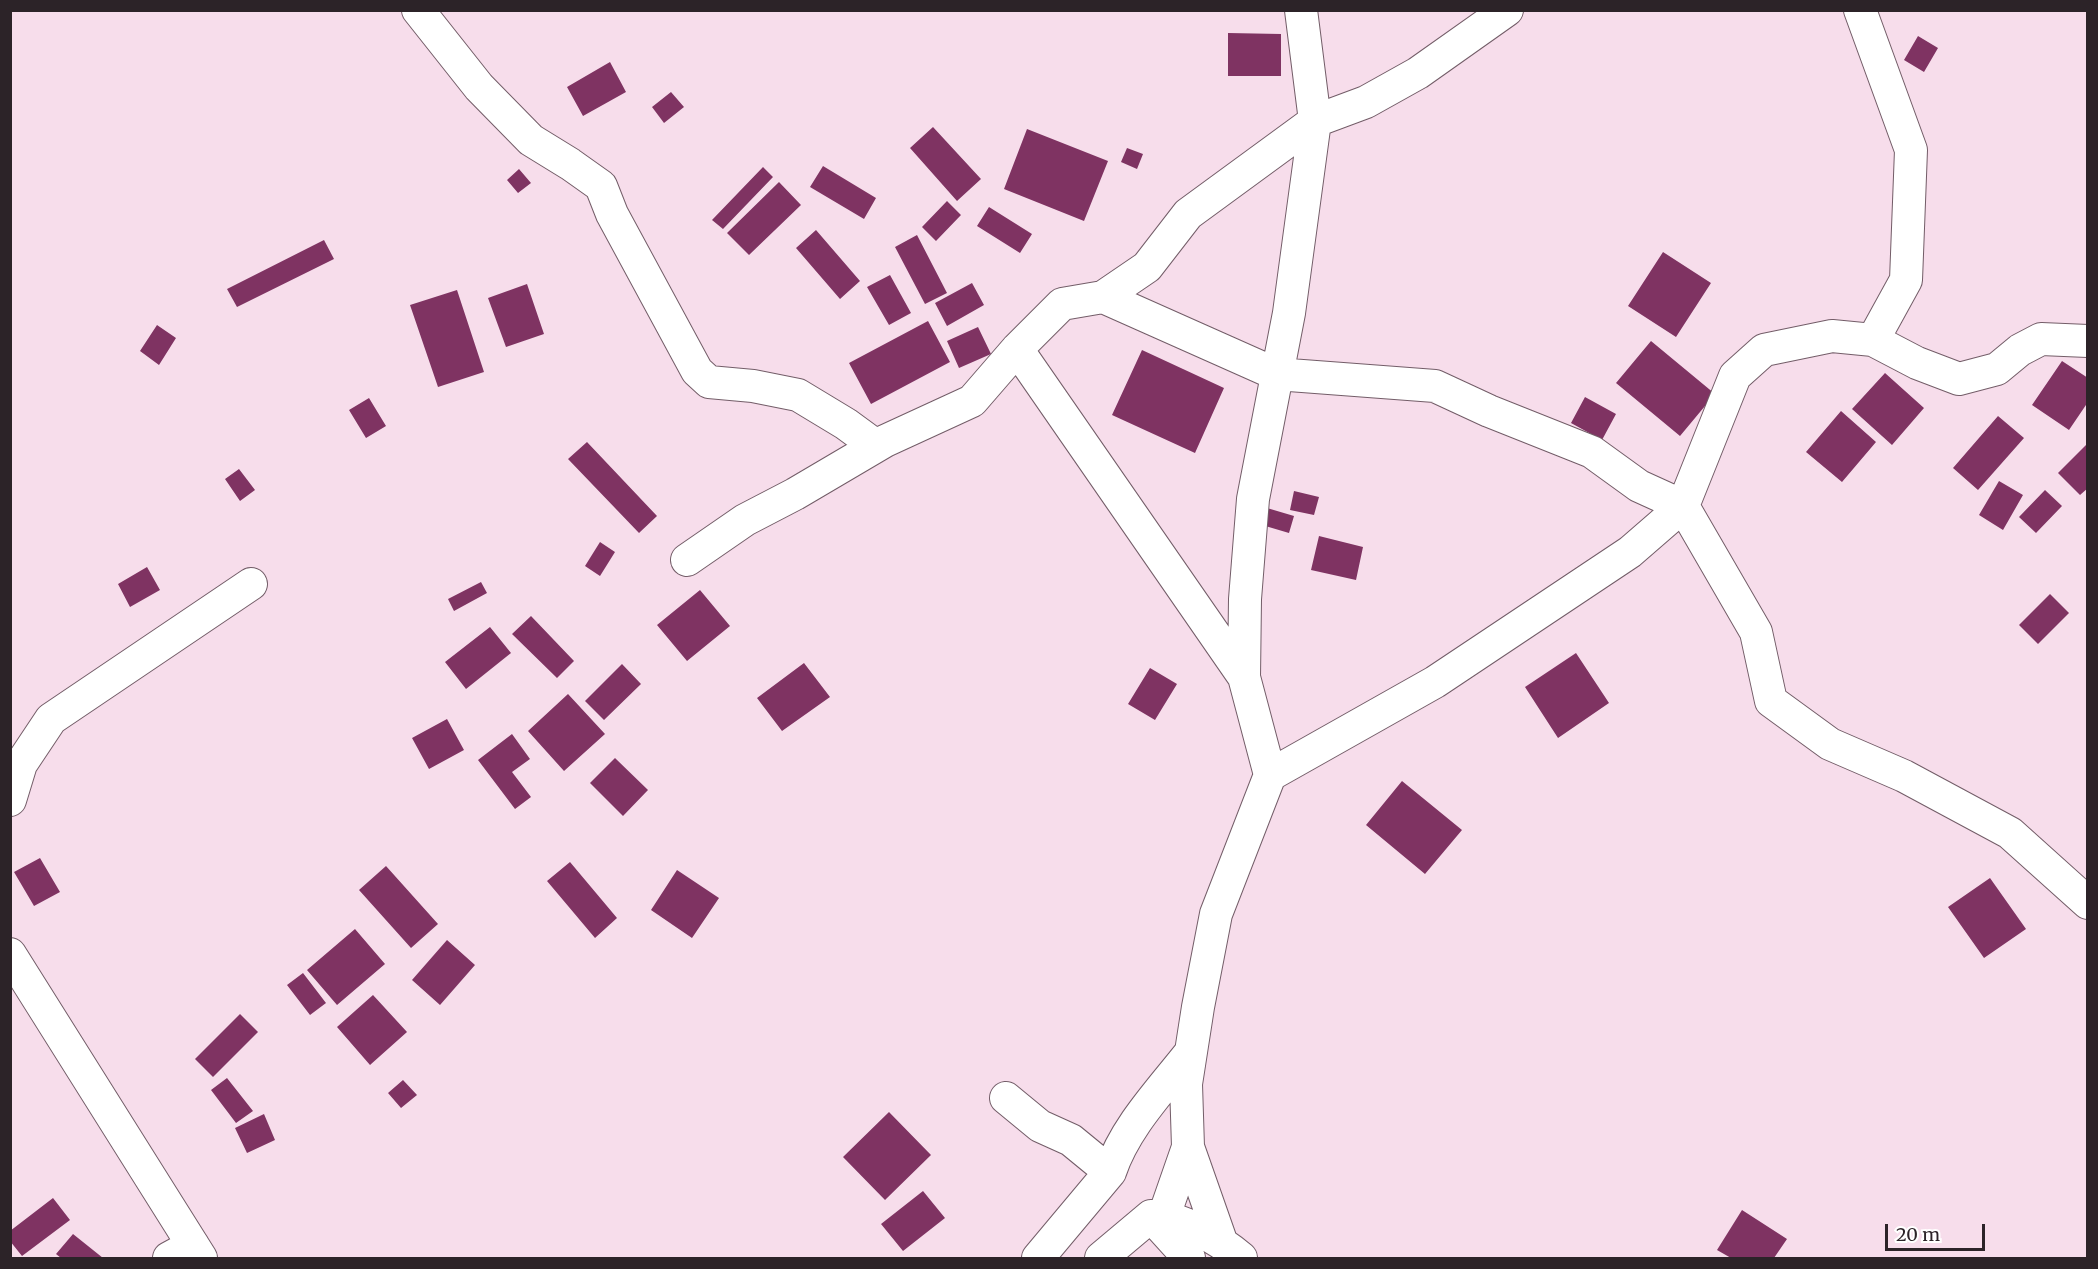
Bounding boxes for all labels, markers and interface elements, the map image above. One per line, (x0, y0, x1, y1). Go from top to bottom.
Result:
scale bar (1888, 1212, 1988, 1250)
text: 20 m (1896, 1223, 1940, 1246)

